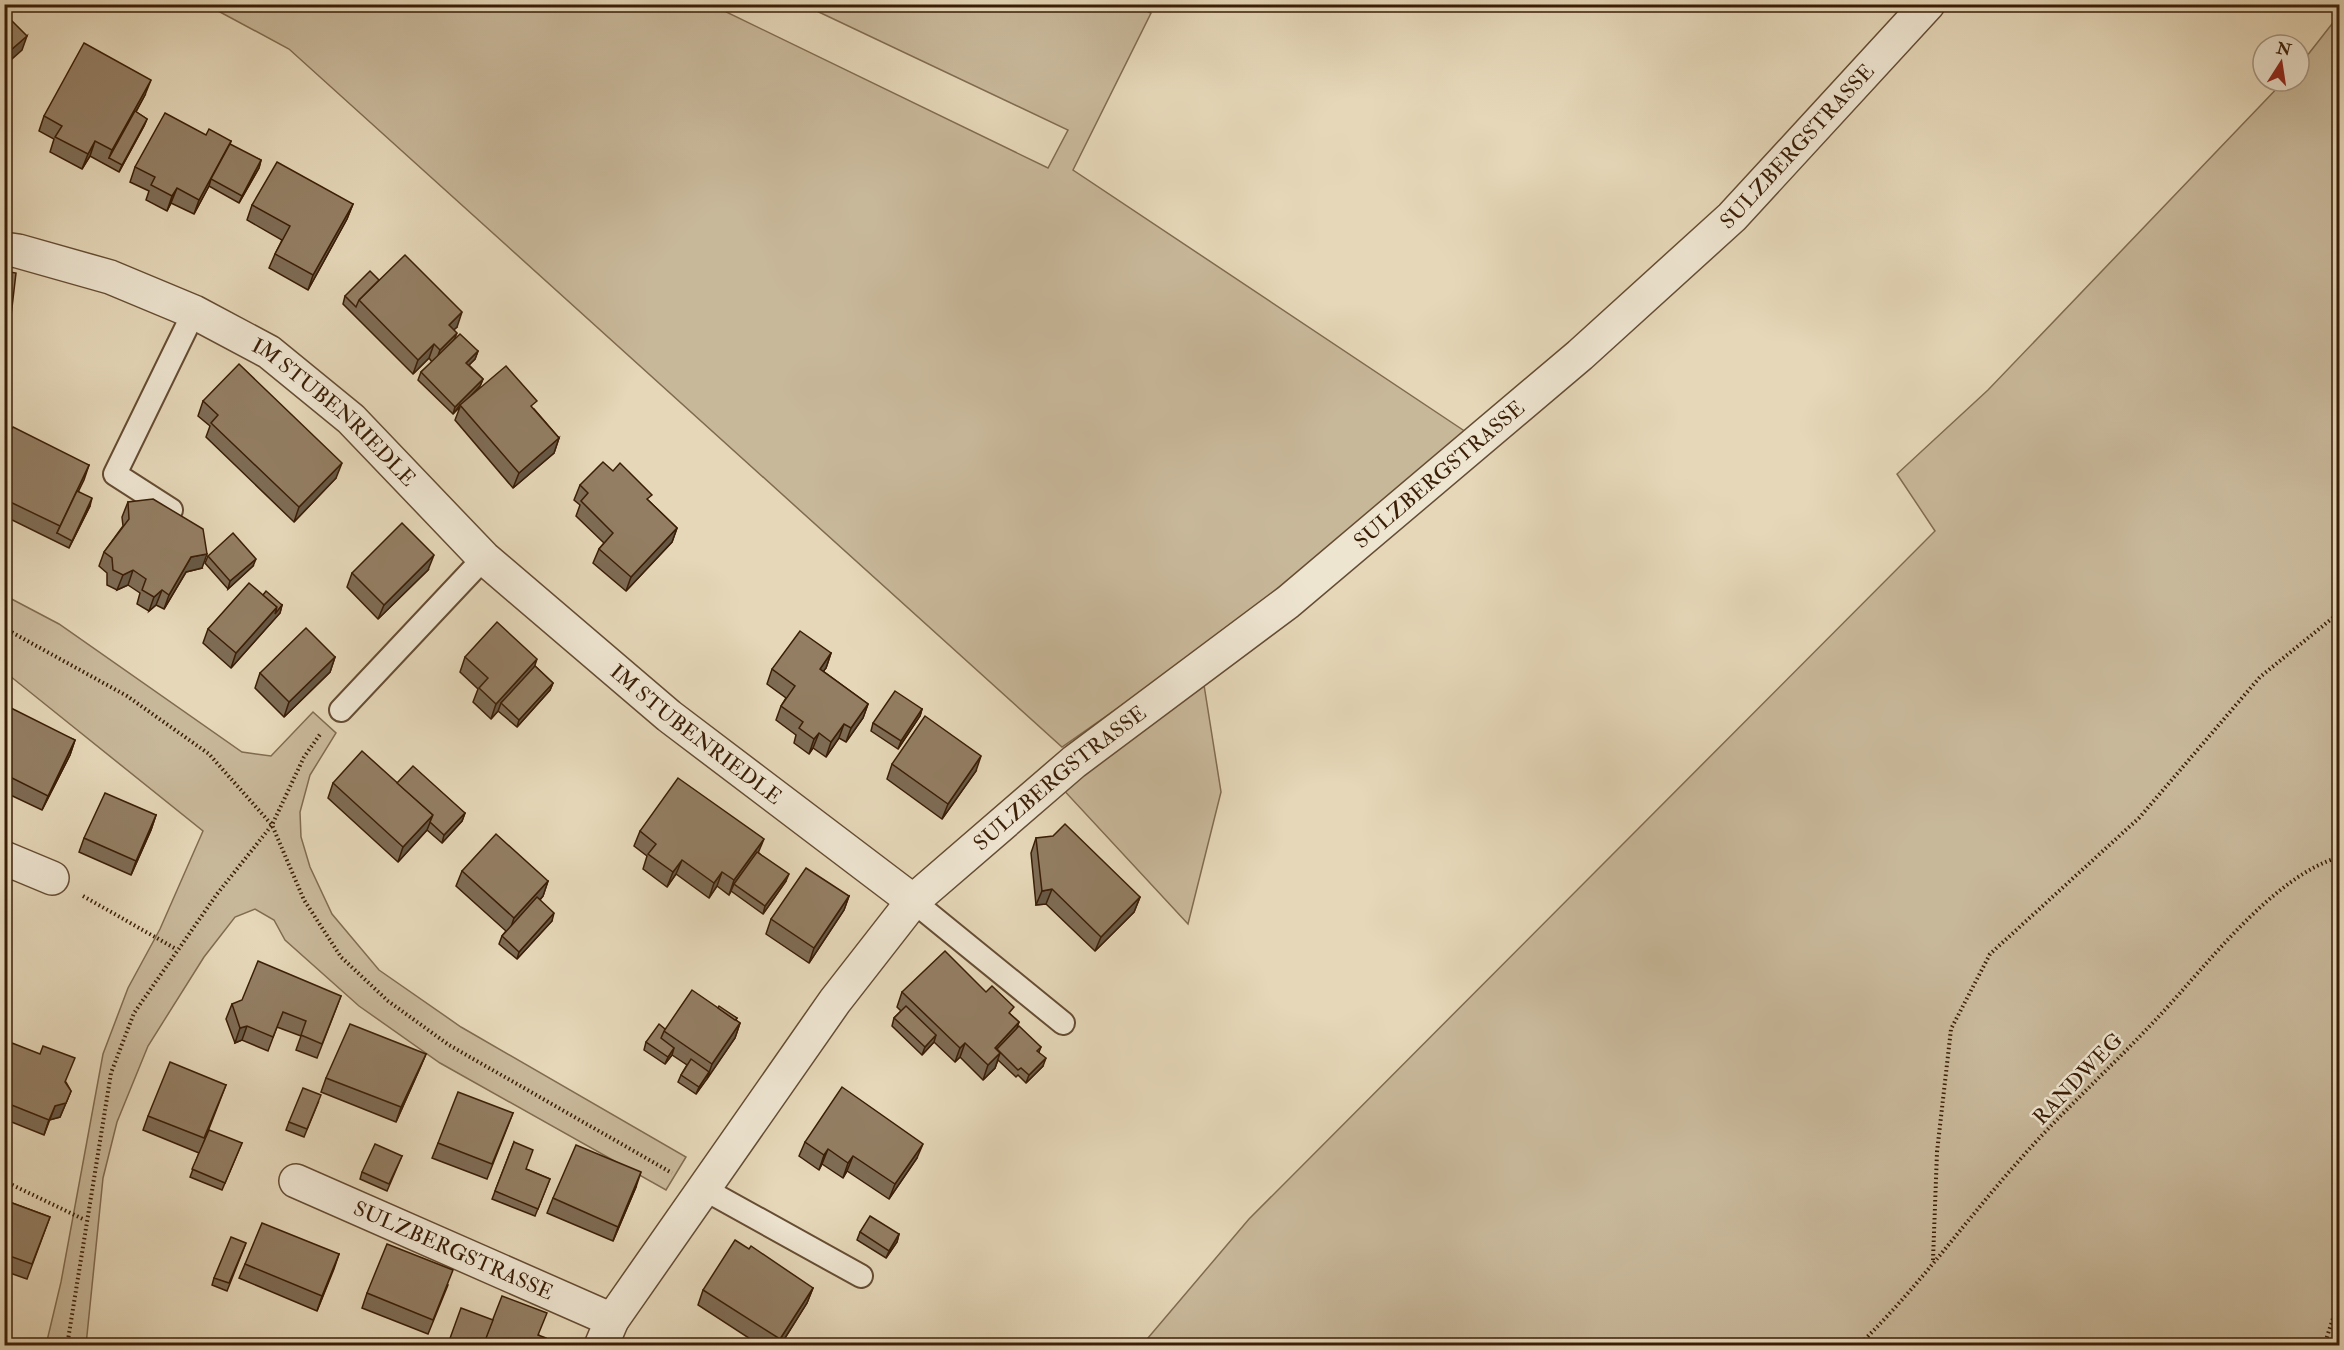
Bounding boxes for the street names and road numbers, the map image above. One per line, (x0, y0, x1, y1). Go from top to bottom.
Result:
street label: SULZBERGSTRASSE (1714, 58, 1880, 235)
street label: IM STUBENRIEDLE (247, 332, 422, 492)
street label: SULZBERGSTRASSE (1348, 394, 1530, 554)
street label: IM STUBENRIEDLE (605, 658, 788, 810)
street label: SULZBERGSTRASSE (968, 699, 1152, 856)
street label: RANDWEG (2027, 1027, 2129, 1131)
street label: SULZBERGSTRASSE (349, 1195, 558, 1306)

